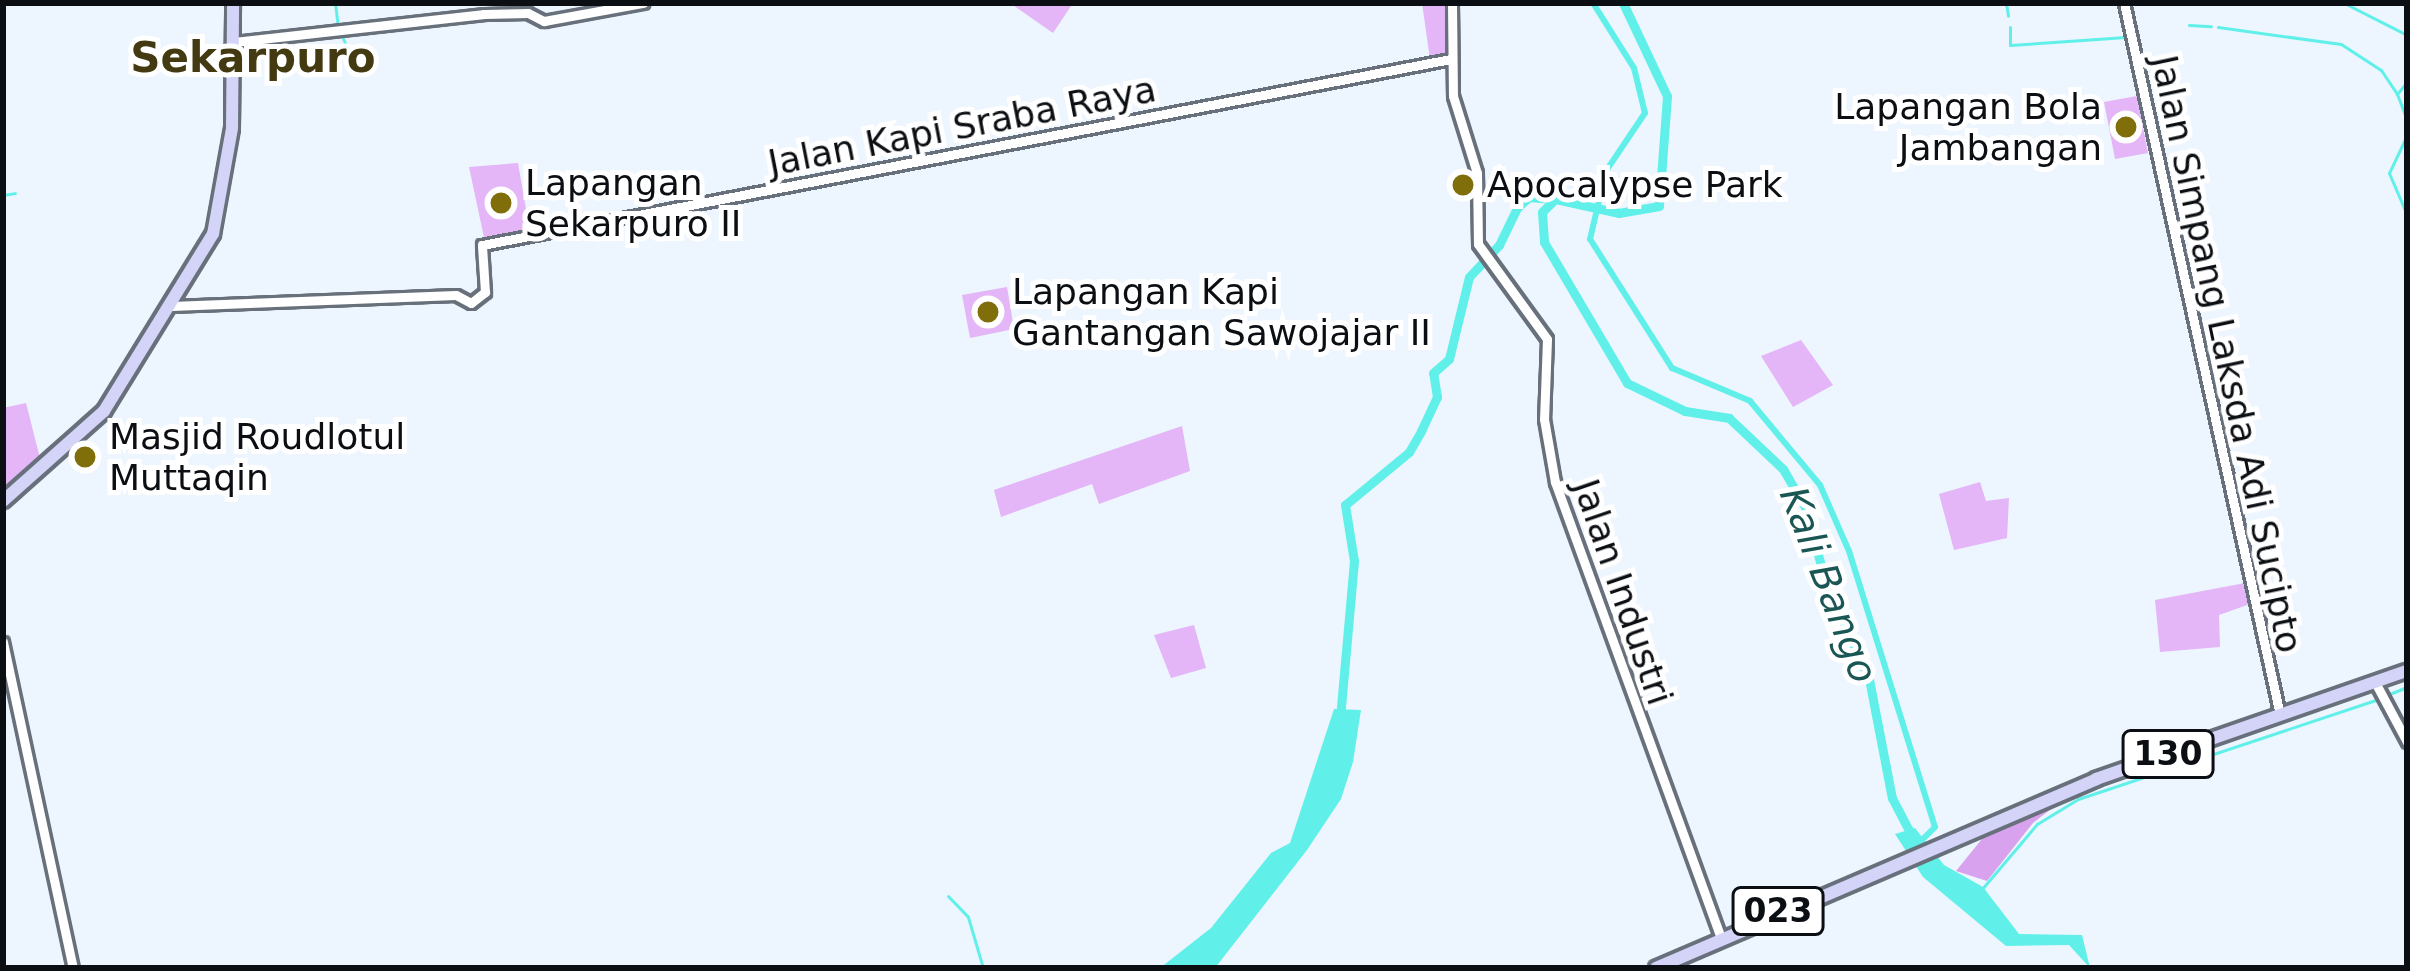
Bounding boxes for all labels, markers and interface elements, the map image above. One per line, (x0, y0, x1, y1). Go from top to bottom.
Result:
district label: Sekarpuro (130, 33, 376, 83)
street label: Jalan Simpang Laksda Adi Sucipto (2142, 51, 2312, 657)
street label: Jalan Kapi Sraba Raya (764, 67, 1160, 185)
place label: Lapangan Bola Jambangan (1834, 84, 2102, 169)
marker: Lapangan Bola Jambangan (2113, 114, 2139, 140)
place label: Lapangan Sekarpuro II (525, 160, 741, 245)
place label: Apocalypse Park (1487, 163, 1783, 207)
marker: Apocalypse Park (1450, 172, 1476, 198)
marker: Lapangan Sekarpuro II (488, 190, 514, 216)
place label: Lapangan Kapi Gantangan Sawojajar II (1012, 269, 1431, 354)
marker: Lapangan Kapi Gantangan Sawojajar II (975, 299, 1001, 325)
place label: Masjid Roudlotul Muttaqin (109, 414, 405, 499)
marker: Masjid Roudlotul Muttaqin (72, 444, 98, 470)
street label: Jalan Industri (1564, 474, 1682, 710)
water label: Kali Bango (1769, 480, 1887, 690)
road number: 130 (2120, 727, 2216, 781)
road number: 023 (1730, 884, 1826, 938)

